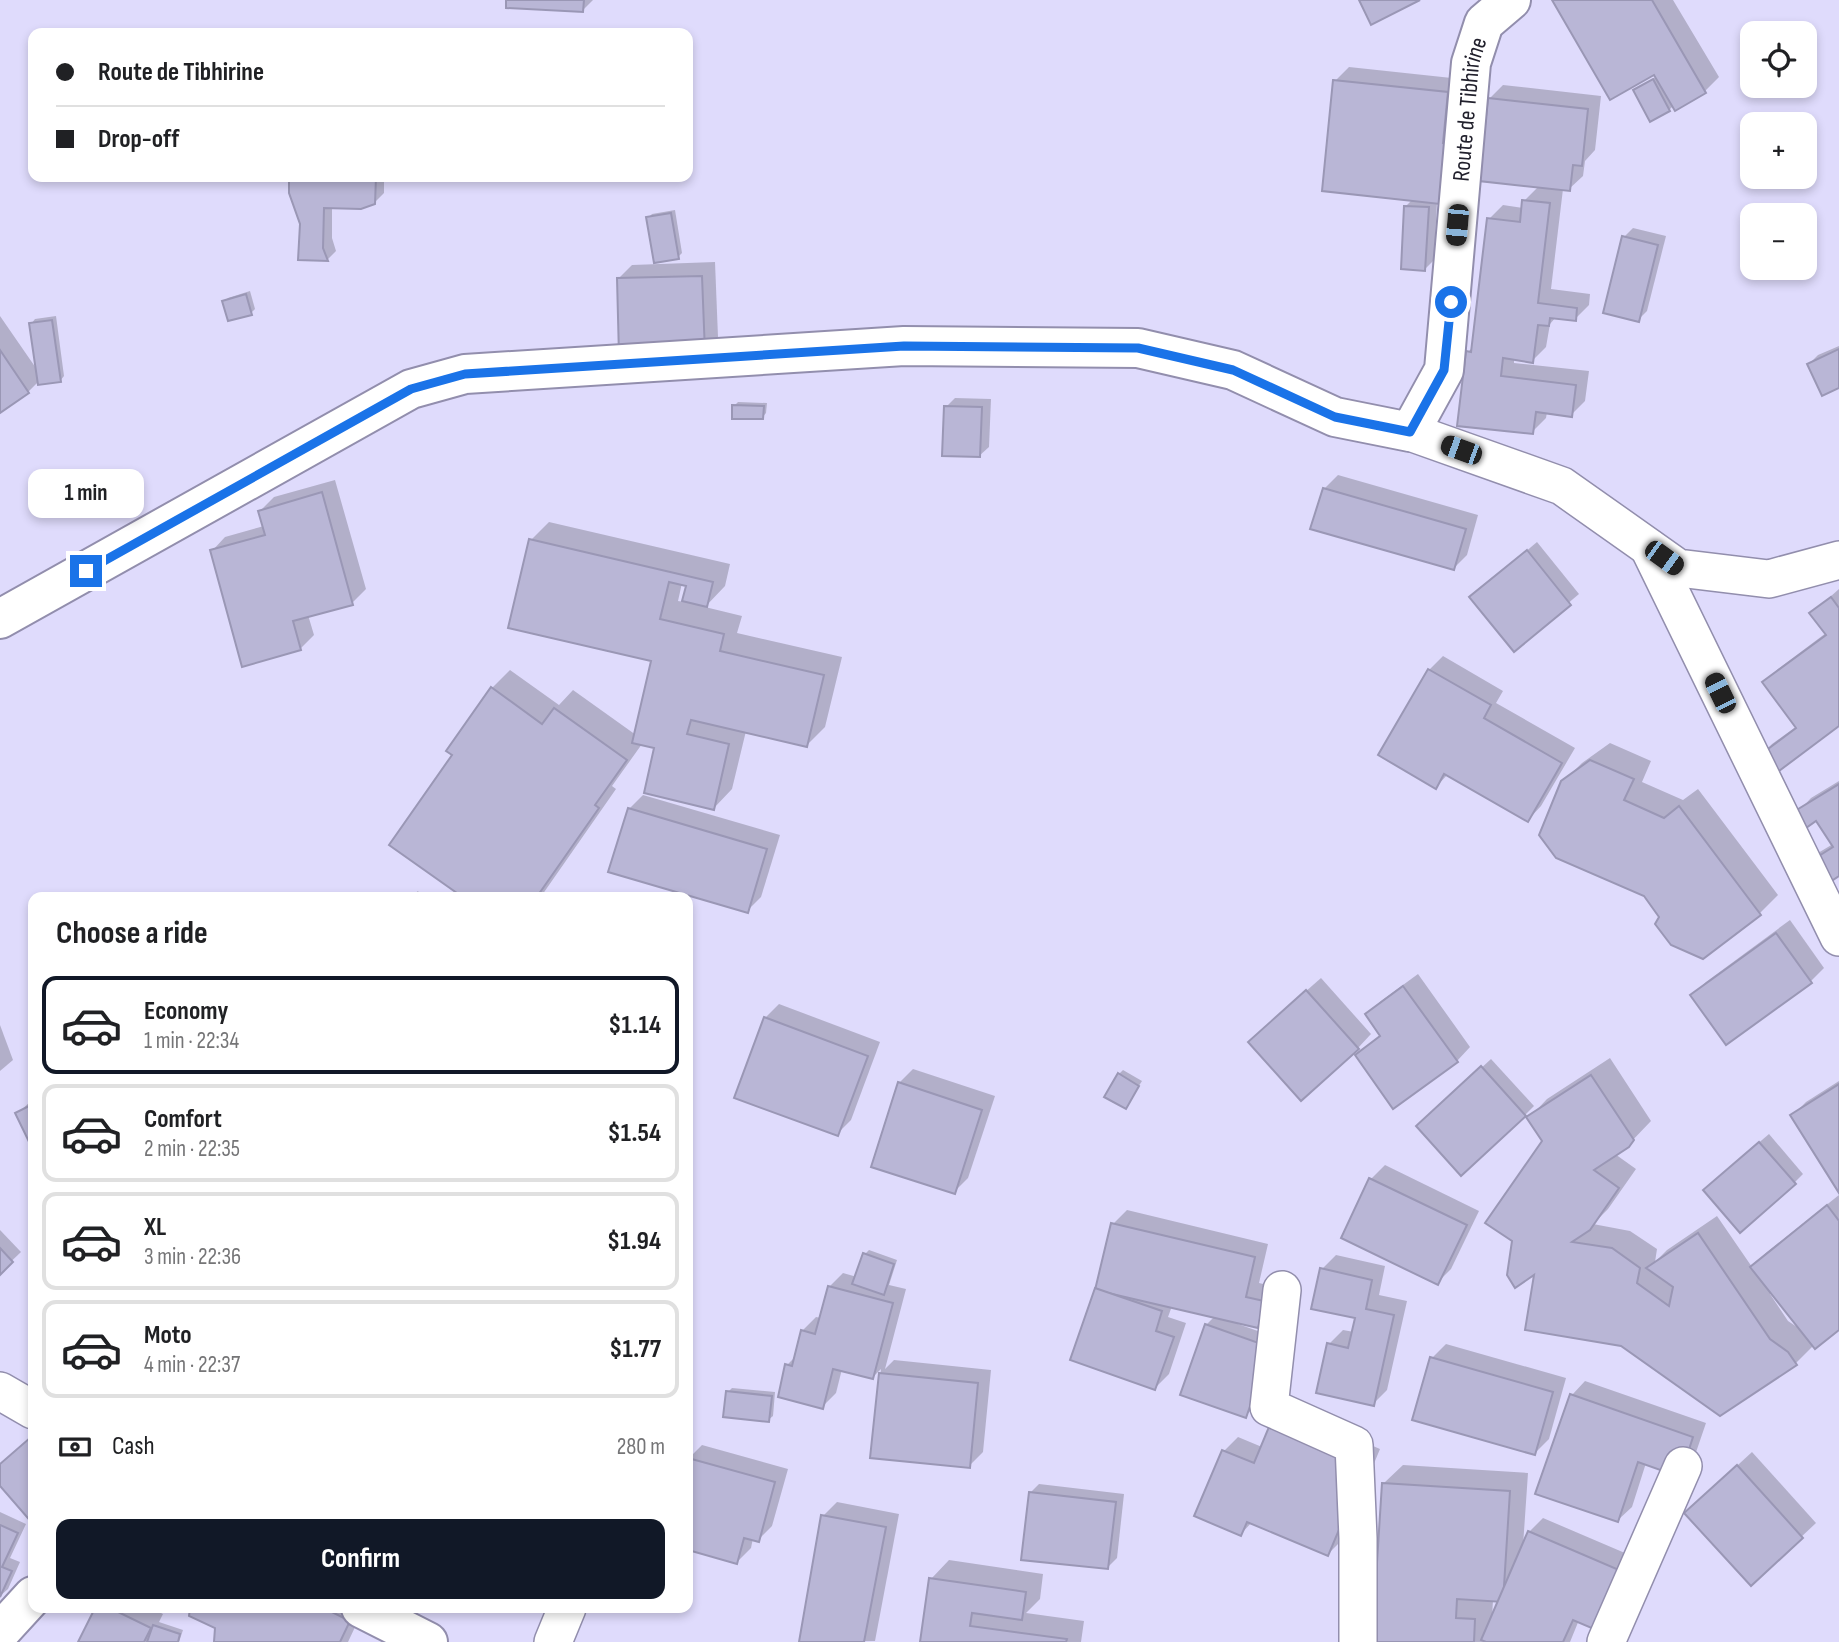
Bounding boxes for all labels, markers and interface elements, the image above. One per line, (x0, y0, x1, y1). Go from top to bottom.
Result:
map controls (1740, 21, 1817, 280)
button: locate (1740, 21, 1817, 98)
street label: Route de Tibhirine (1446, 33, 1493, 183)
text: Route de Tibhirine (98, 57, 264, 88)
button: + (1740, 112, 1817, 189)
text: Drop-off (98, 124, 179, 155)
car (1445, 203, 1470, 247)
button: − (1740, 203, 1817, 280)
route start (1435, 286, 1467, 318)
car (1438, 433, 1485, 467)
callout: 1 min (28, 470, 144, 518)
text: 1 min (65, 479, 107, 507)
car (1641, 537, 1688, 579)
route end (70, 555, 102, 587)
car (1702, 670, 1739, 716)
text: Choose a ride (56, 914, 208, 953)
icon: car (60, 994, 123, 1057)
text: Economy (144, 996, 228, 1027)
text: $1.14 (608, 1010, 661, 1041)
text: 1 min · 22:34 (144, 1027, 239, 1055)
icon: car (60, 1102, 123, 1165)
text: Comfort (144, 1104, 222, 1135)
text: $1.54 (607, 1118, 661, 1149)
text: 2 min · 22:35 (144, 1135, 240, 1163)
icon: car (60, 1210, 123, 1273)
text: XL (144, 1212, 166, 1243)
text: $1.94 (607, 1226, 661, 1257)
text: 3 min · 22:36 (144, 1243, 241, 1271)
icon: car (60, 1318, 123, 1381)
text: Moto (144, 1320, 192, 1351)
text: $1.77 (609, 1334, 661, 1365)
text: 4 min · 22:37 (144, 1351, 240, 1379)
icon: cash (56, 1428, 94, 1466)
text: Cash (112, 1431, 155, 1462)
text: 280 m (617, 1433, 665, 1461)
button: Confirm (56, 1519, 665, 1599)

